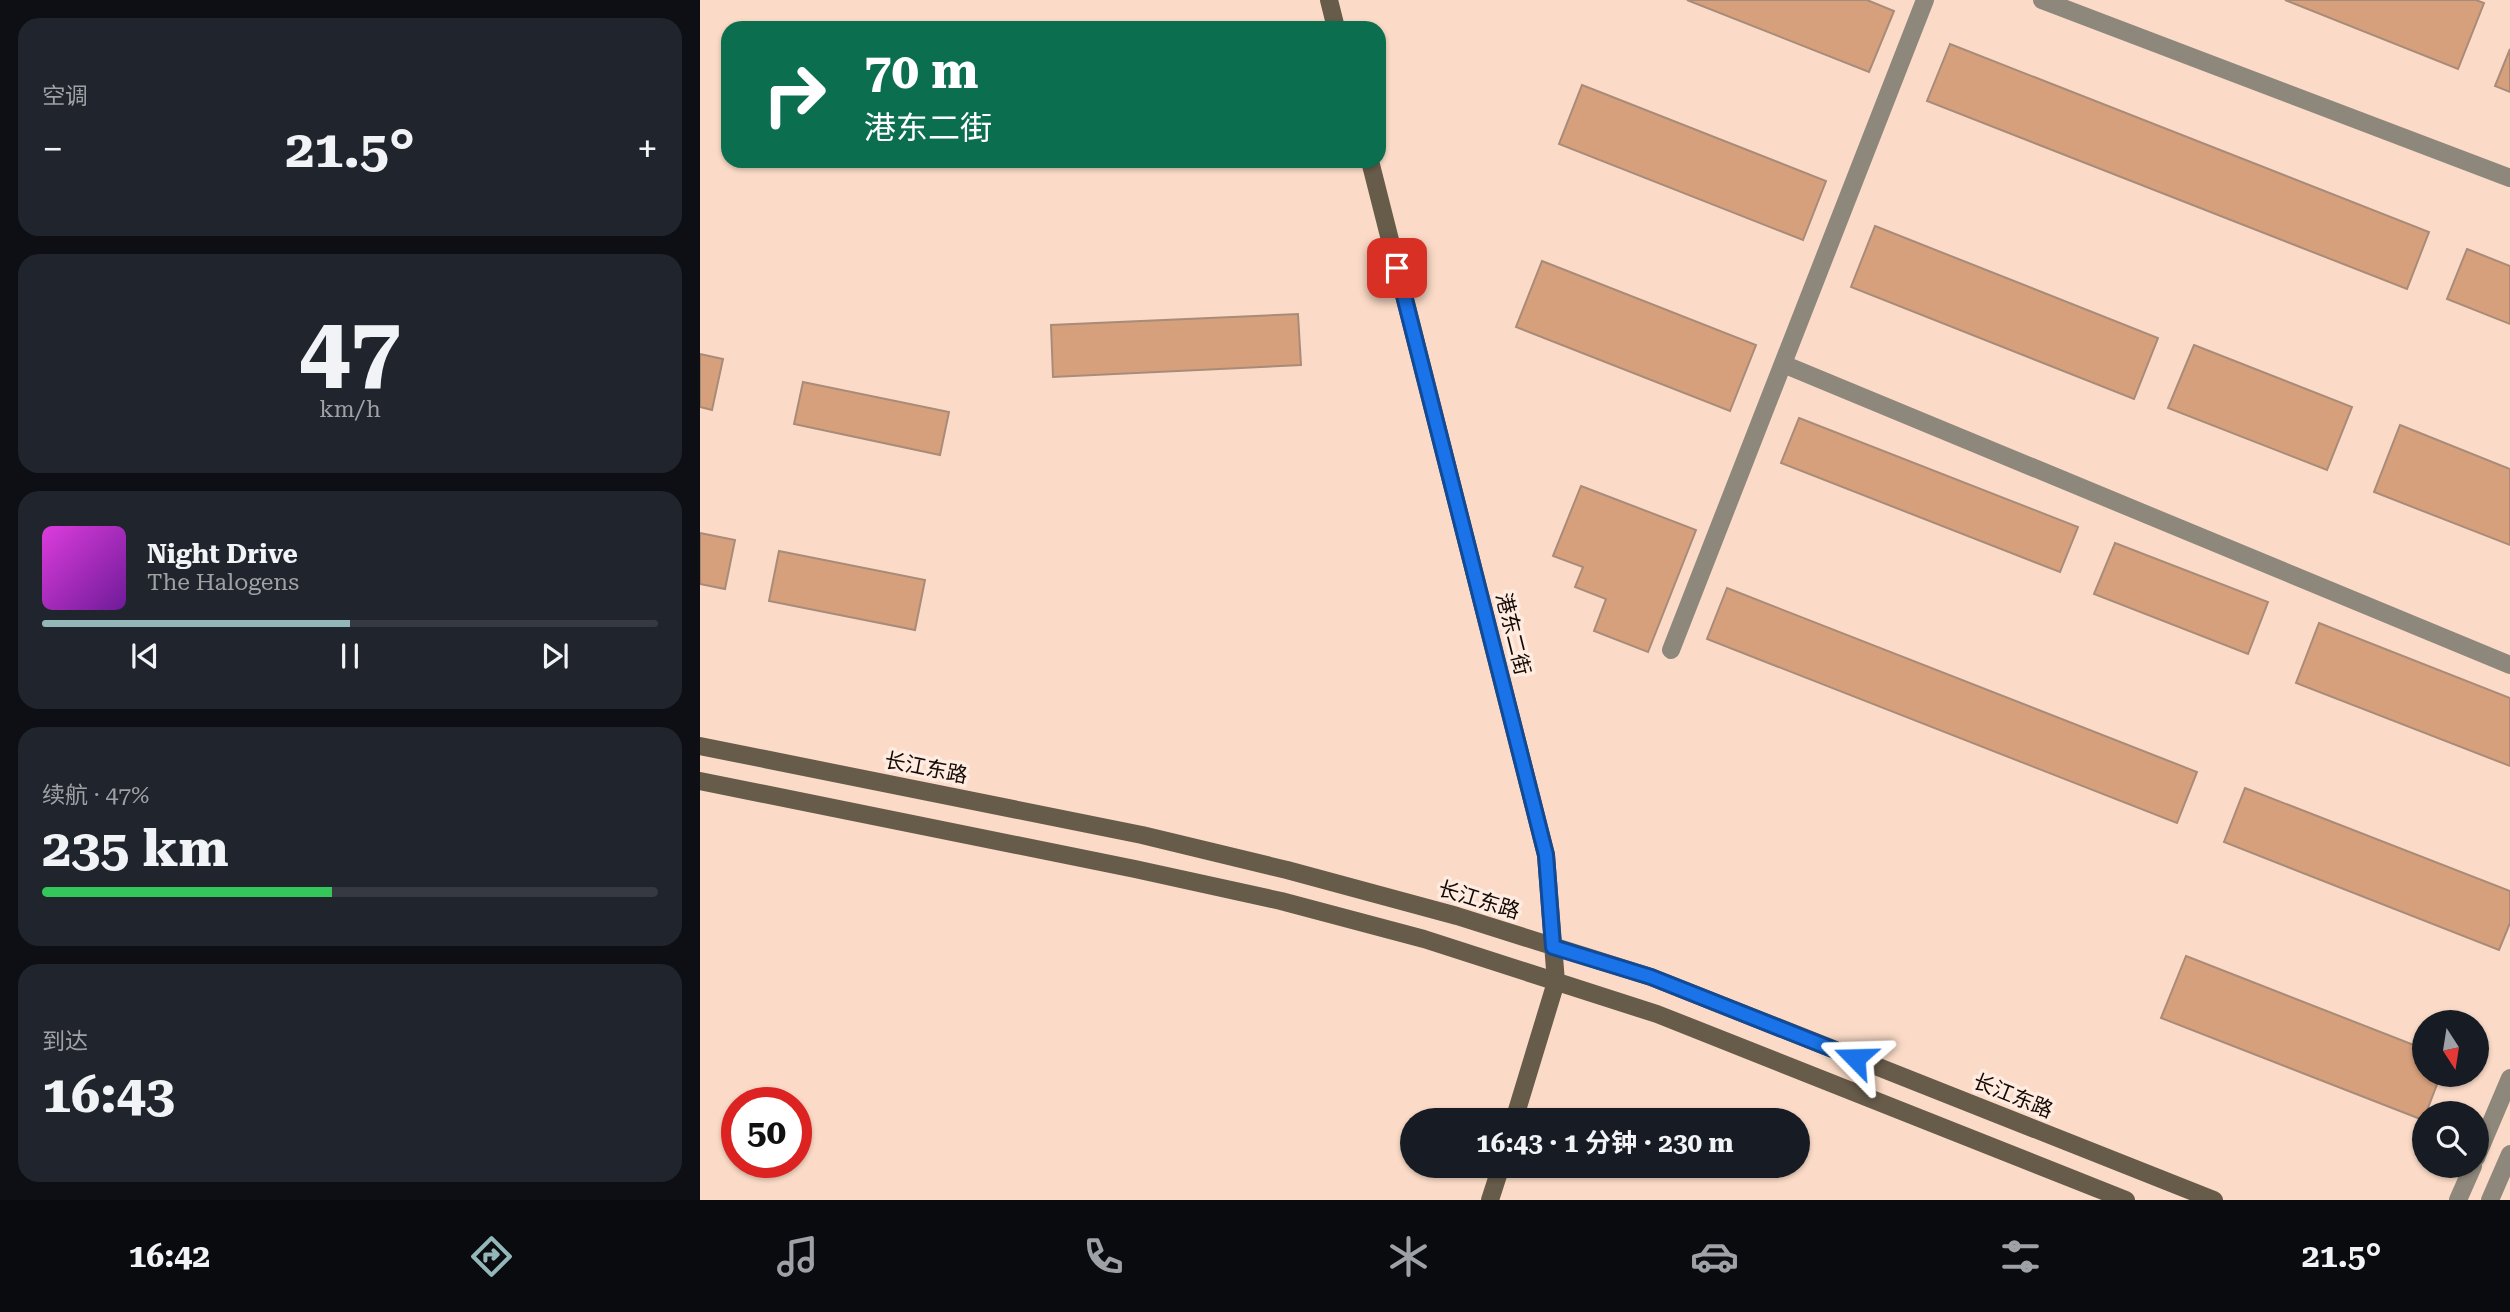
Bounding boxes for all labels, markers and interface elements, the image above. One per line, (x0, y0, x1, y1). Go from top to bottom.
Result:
text: 70 m (864, 43, 979, 100)
icon: right (749, 49, 840, 140)
text: 空调 (42, 83, 88, 110)
text: 港东二街 (864, 109, 992, 147)
text: 21.5° (285, 119, 415, 180)
text: − (42, 127, 63, 171)
text: + (637, 127, 658, 171)
pin (1367, 238, 1427, 298)
icon: arrive (1378, 249, 1416, 287)
text: 47 (299, 297, 401, 403)
text: km/h (319, 396, 381, 423)
text: Night Drive (147, 539, 298, 569)
text: The Halogens (147, 569, 299, 596)
street label: 港东二街 (1491, 590, 1535, 678)
icon: previous (126, 637, 164, 675)
icon: pause (331, 637, 369, 675)
icon: next (536, 637, 574, 675)
street label: 长江东路 (882, 748, 970, 788)
text: 续航 · 47% (42, 782, 149, 809)
text: 235 km (42, 818, 229, 879)
street label: 长江东路 (1435, 876, 1523, 924)
north arrow (2412, 1010, 2488, 1087)
map controls (2412, 1010, 2489, 1178)
position arrow (1818, 1021, 1892, 1095)
text: 到达 (42, 1028, 88, 1055)
text: 16:43 (42, 1064, 175, 1125)
street label: 长江东路 (1970, 1069, 2056, 1123)
speed limit sign: 50 (721, 1087, 812, 1178)
button: search (2412, 1101, 2489, 1178)
text: 16:43 · 1 分钟 · 230 m (1476, 1128, 1734, 1158)
icon: directions (467, 1232, 516, 1281)
icon: music (773, 1232, 822, 1281)
icon: phone (1079, 1232, 1128, 1281)
icon: climate (1384, 1232, 1433, 1281)
icon: car (1690, 1232, 1739, 1281)
icon: filters (1996, 1232, 2045, 1281)
text: 16:42 (128, 1237, 210, 1275)
text: 21.5° (2302, 1237, 2382, 1275)

